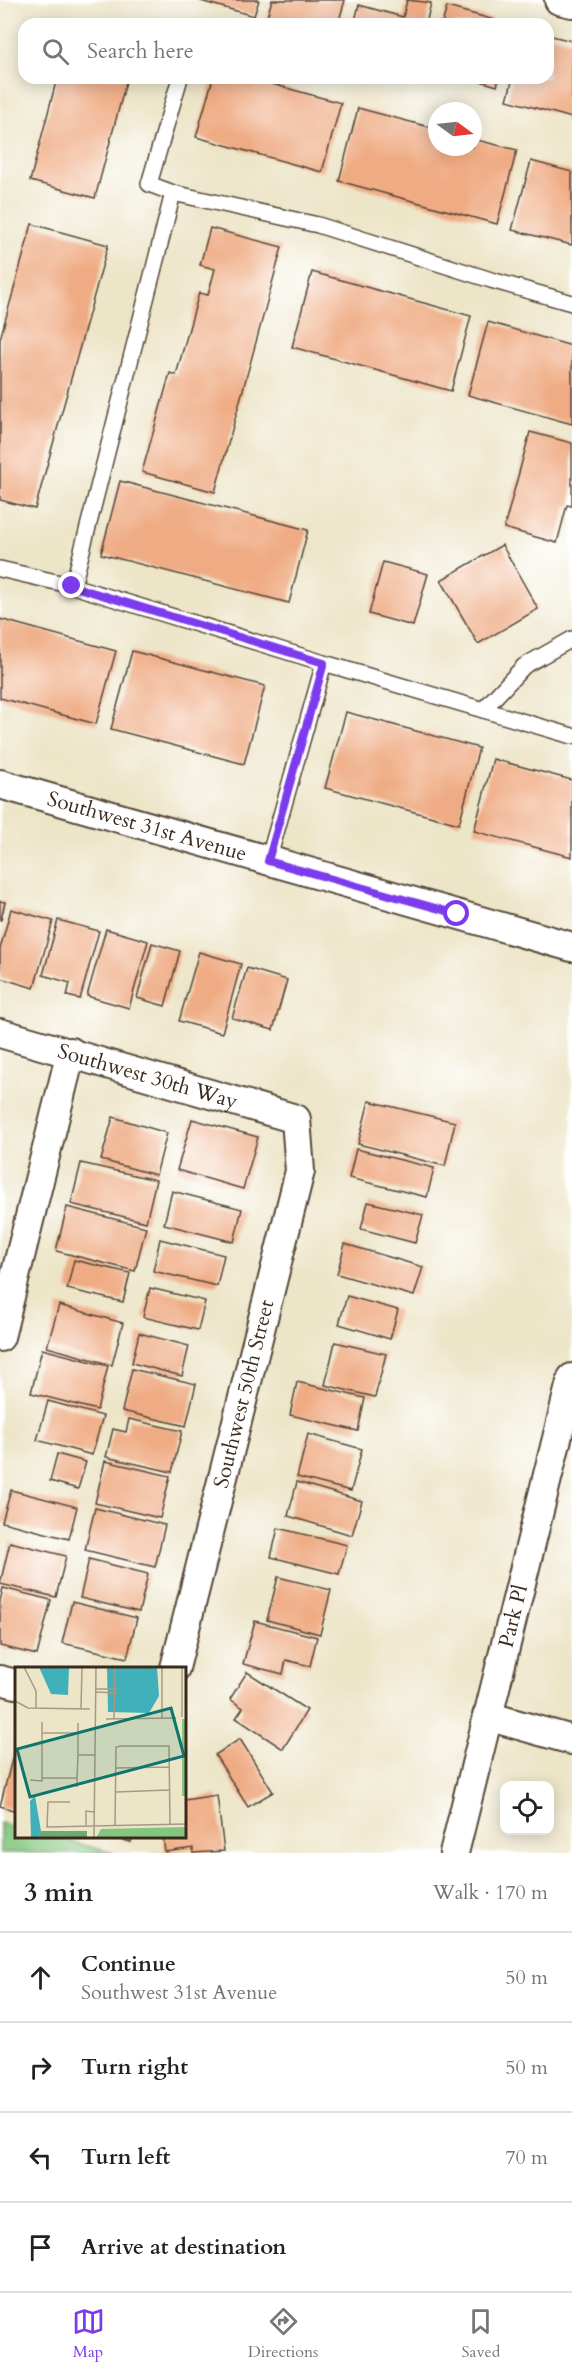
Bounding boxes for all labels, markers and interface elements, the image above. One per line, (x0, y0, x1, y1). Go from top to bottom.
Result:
search box (18, 18, 554, 84)
icon: search (39, 35, 72, 68)
text: Search here (87, 36, 194, 66)
north arrow (428, 102, 482, 156)
route end (58, 572, 84, 598)
street label: Southwest 31st Avenue (44, 784, 250, 868)
route start (443, 900, 469, 926)
street label: Southwest 30th Way (55, 1036, 241, 1116)
street label: Southwest 50th Street (207, 1296, 282, 1491)
street label: Park Pl (491, 1582, 535, 1651)
inset map (15, 1667, 186, 1838)
map controls (500, 1781, 554, 1835)
button: locate (500, 1781, 554, 1835)
text: 3 min (24, 1875, 93, 1910)
text: Walk · 170 m (433, 1879, 548, 1906)
text: Continue (81, 1949, 176, 1979)
icon: ahead (24, 1961, 57, 1994)
text: 50 m (505, 1964, 548, 1991)
text: Southwest 31st Avenue (81, 1979, 277, 2006)
icon: right (24, 2051, 57, 2084)
text: Turn right (81, 2052, 188, 2082)
text: 50 m (505, 2054, 548, 2081)
icon: left (24, 2141, 57, 2174)
text: Turn left (81, 2142, 170, 2172)
text: 70 m (505, 2144, 548, 2171)
icon: arrive (24, 2231, 57, 2264)
text: Arrive at destination (81, 2232, 286, 2262)
tab: Map (72, 2305, 105, 2363)
tab: Directions (248, 2305, 318, 2363)
tab: Saved (462, 2305, 500, 2363)

